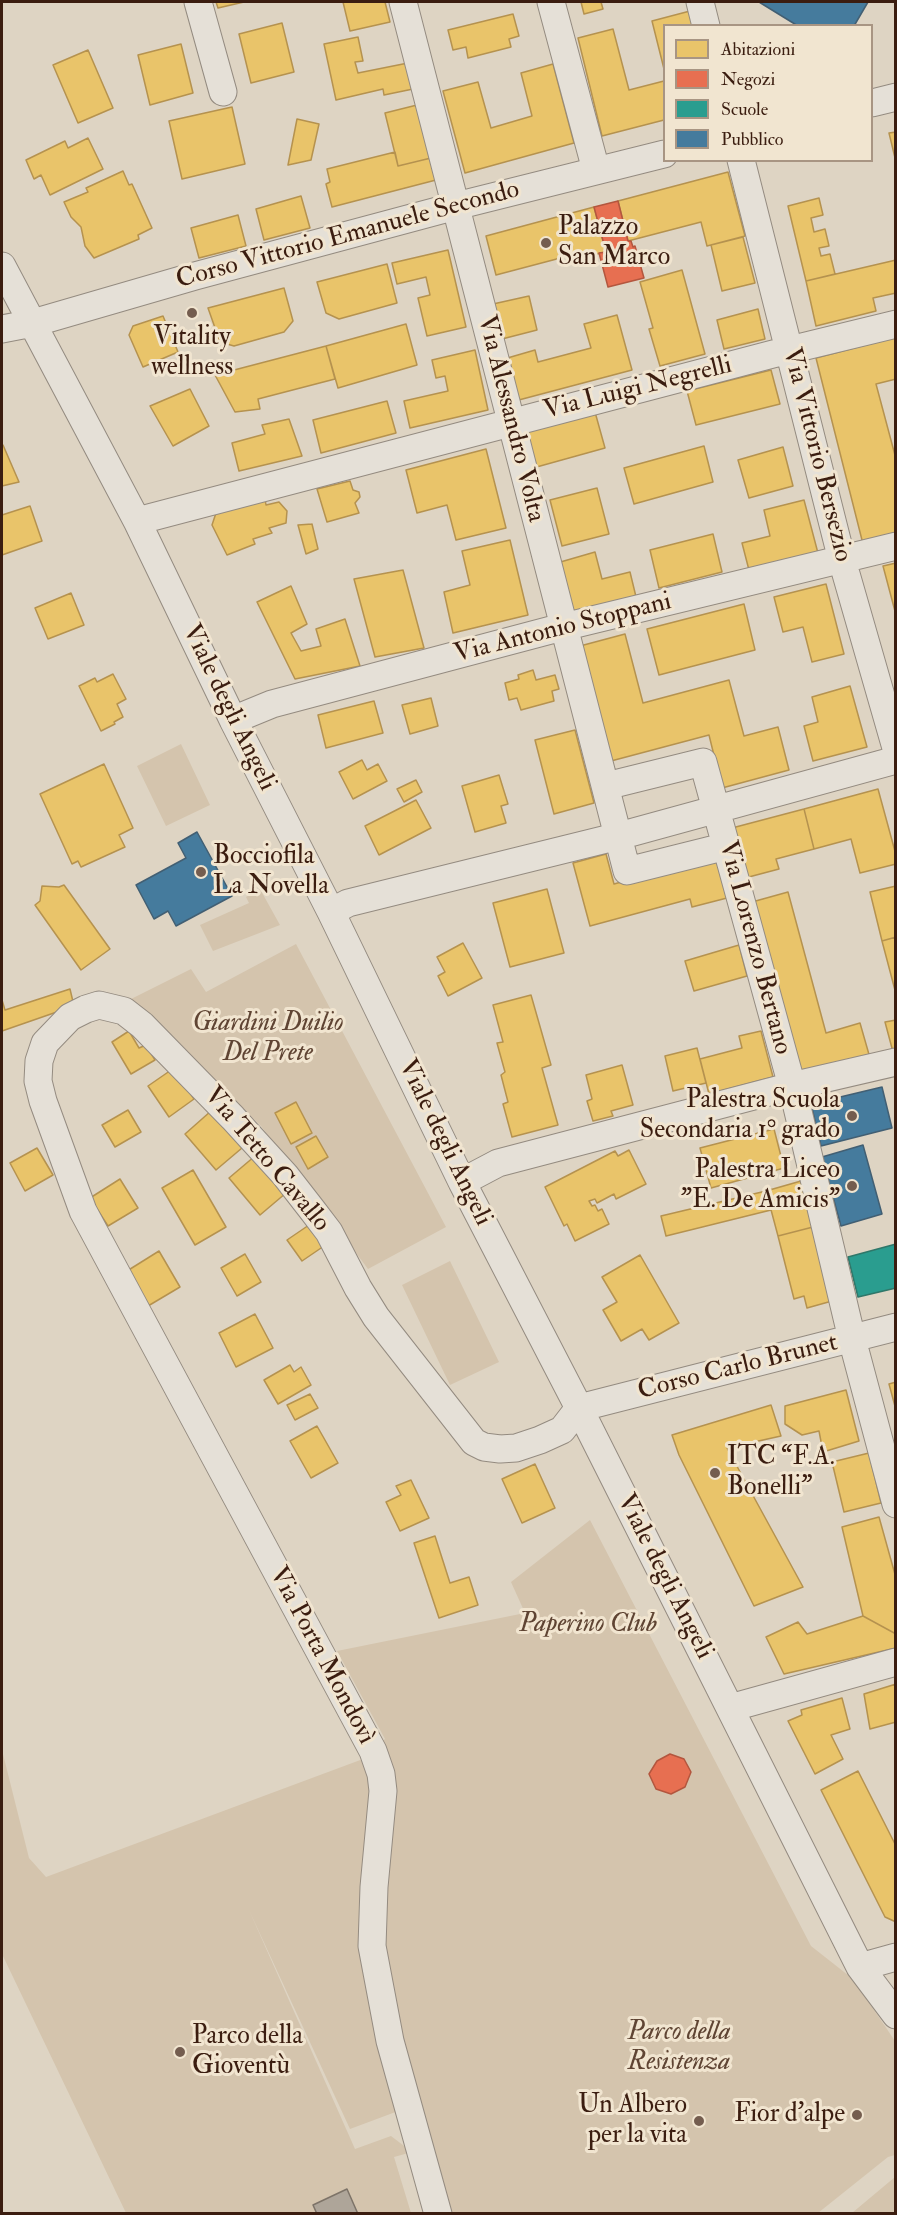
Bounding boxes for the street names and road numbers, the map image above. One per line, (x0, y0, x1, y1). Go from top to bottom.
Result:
street label: Corso Vittorio Emanuele Secondo (173, 175, 523, 297)
street label: Via Alessandro Volta (469, 312, 551, 526)
street label: Via Vittorio Bersezio (774, 345, 858, 565)
street label: Via Luigi Negrelli (541, 351, 735, 427)
street label: Via Antonio Stoppani (451, 587, 675, 671)
street label: Viale degli Angeli (174, 620, 282, 796)
street label: Via Lorenzo Bertano (710, 838, 798, 1058)
street label: Viale degli Angeli (390, 1055, 498, 1231)
street label: Via Tetto Cavallo (196, 1081, 336, 1239)
street label: Corso Carlo Brunet (635, 1328, 841, 1408)
street label: Viale degli Angeli (609, 1489, 719, 1665)
street label: Via Porta Mondovì (261, 1562, 381, 1750)

